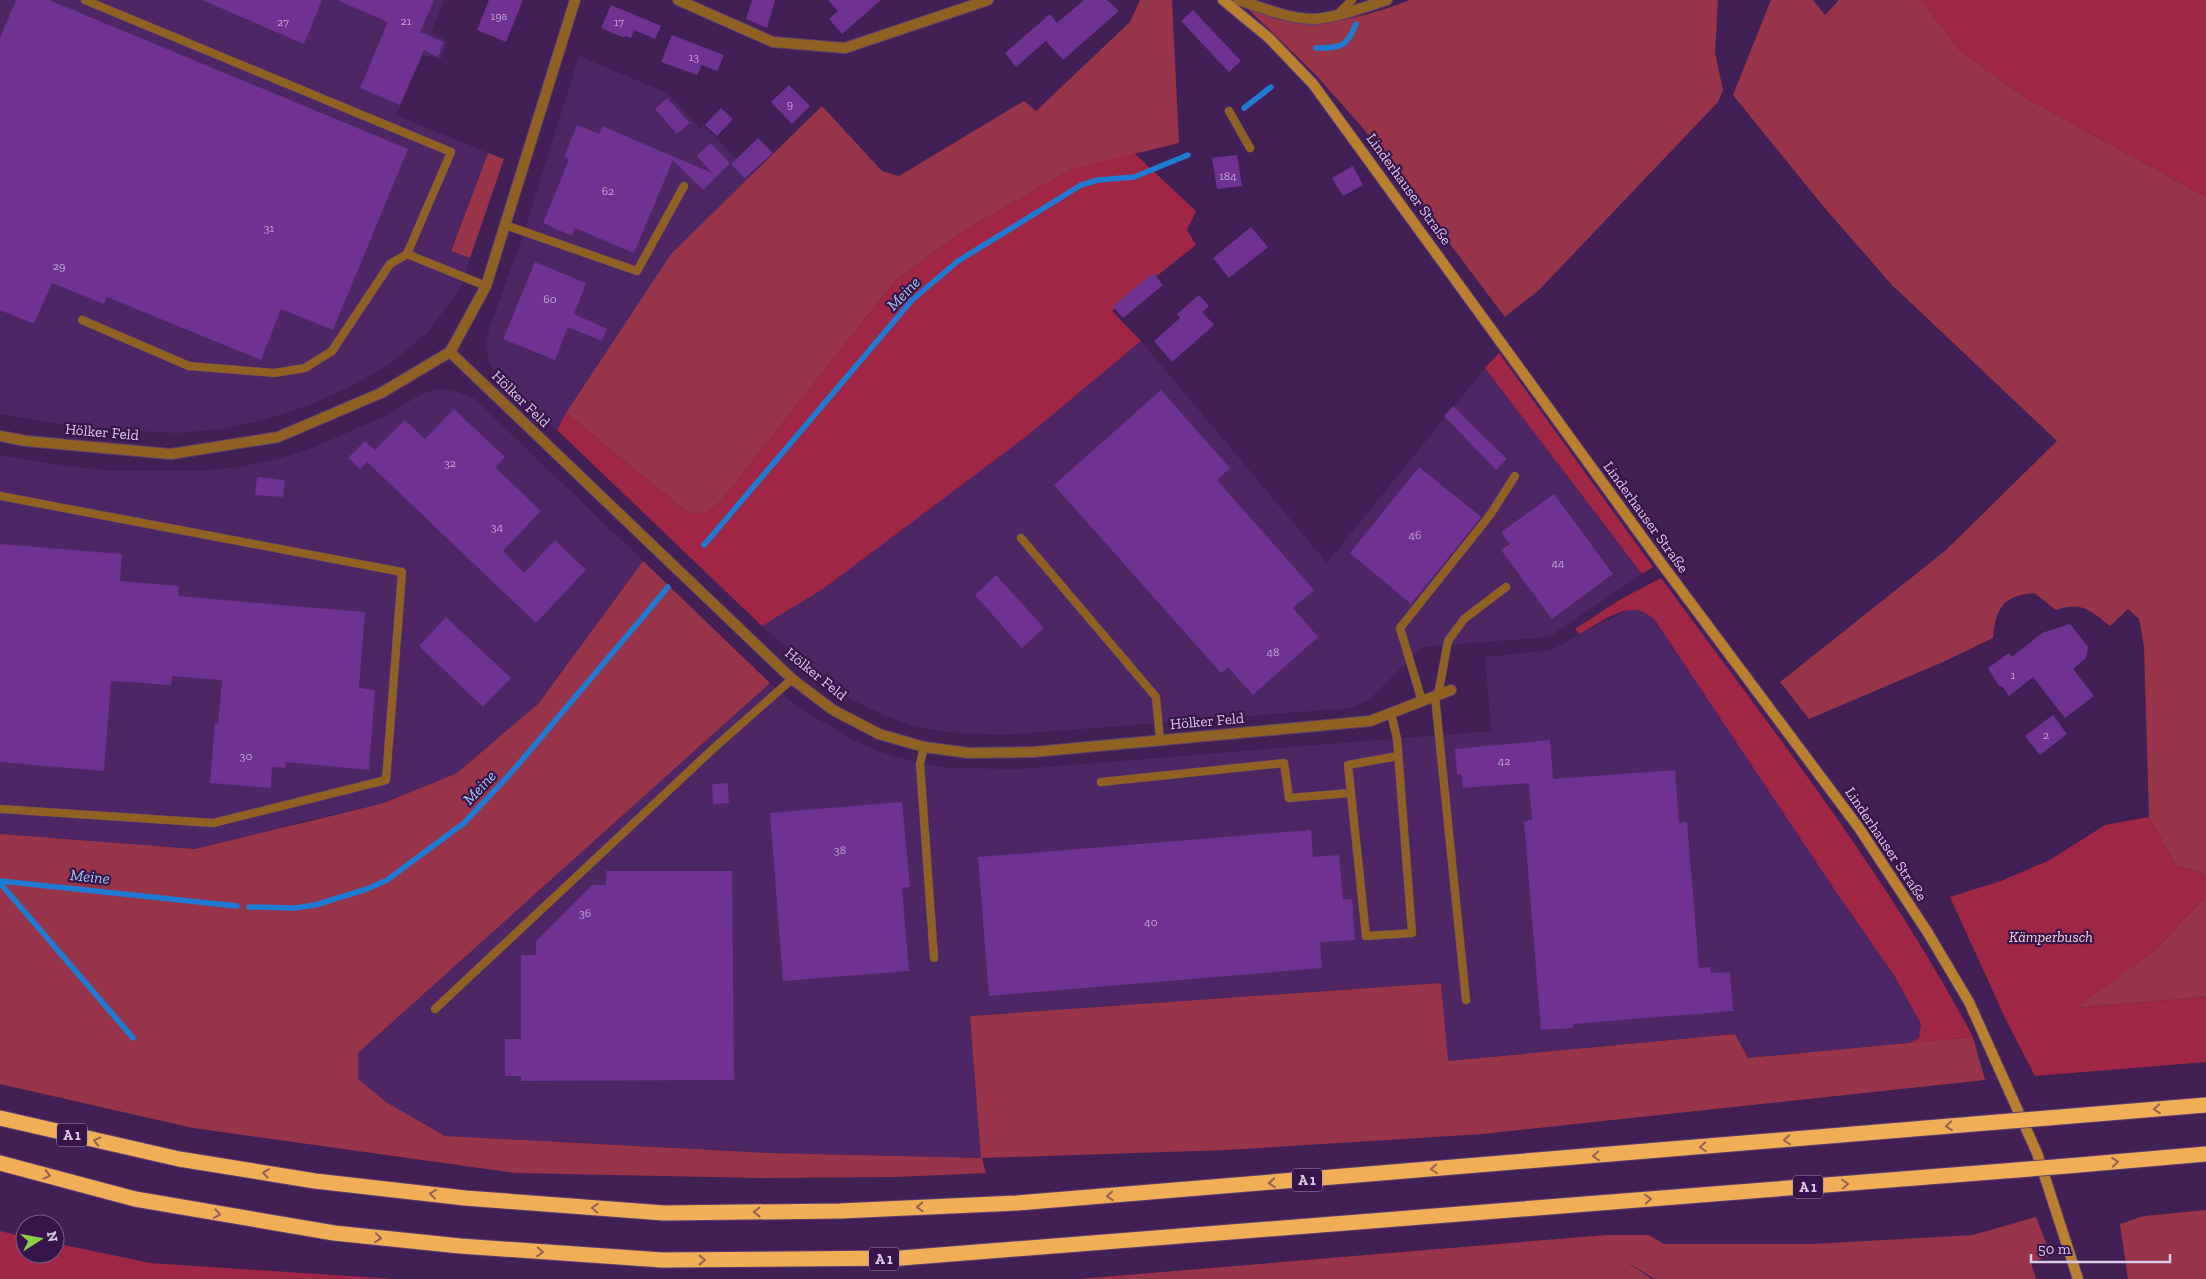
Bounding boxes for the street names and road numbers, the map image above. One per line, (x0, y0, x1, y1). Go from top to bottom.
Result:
street label: Linderhauser Straße (1362, 130, 1456, 248)
street label: Hölker Feld (488, 367, 554, 432)
street label: Hölker Feld (64, 420, 140, 444)
street label: Linderhauser Straße (1599, 458, 1693, 576)
street label: Hölker Feld (782, 644, 851, 705)
street label: Hölker Feld (1169, 709, 1245, 733)
street label: Linderhauser Straße (1841, 784, 1931, 904)
road number: A 1 (57, 1124, 87, 1146)
road number: A 1 (1292, 1168, 1322, 1192)
road number: A 1 (1793, 1176, 1823, 1198)
road number: A 1 (869, 1248, 899, 1270)

